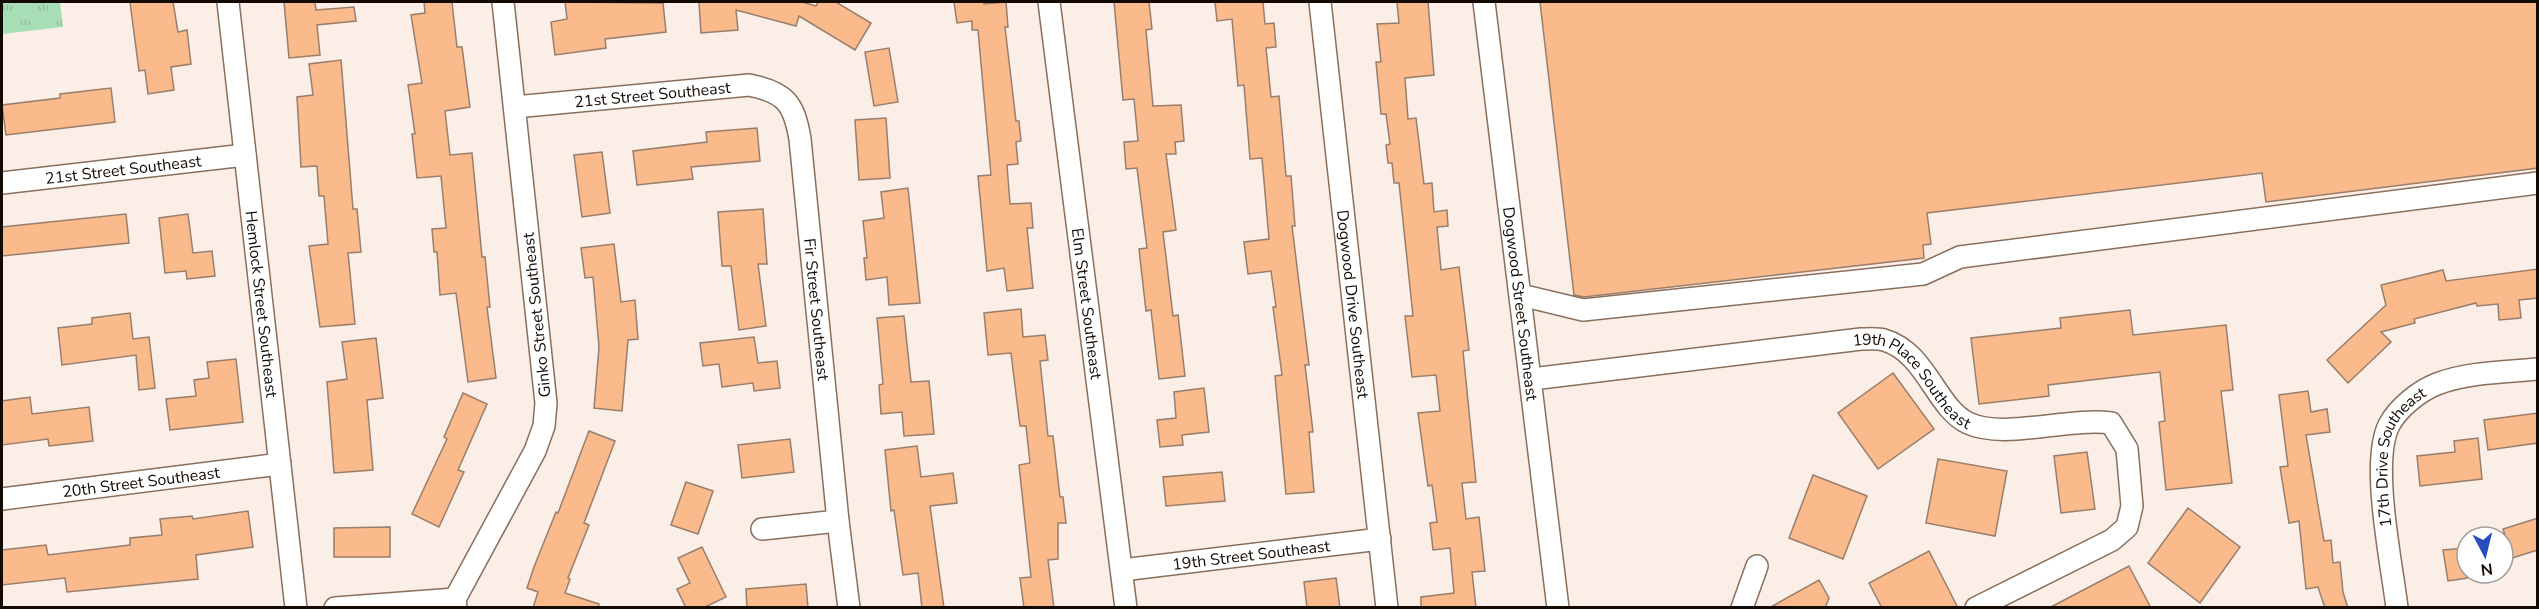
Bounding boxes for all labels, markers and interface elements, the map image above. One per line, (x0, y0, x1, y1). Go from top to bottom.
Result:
street label: 21st Street Southeast (573, 77, 732, 113)
street label: 21st Street Southeast (44, 150, 203, 190)
street label: Dogwood Street Southeast (1497, 206, 1543, 403)
street label: Dogwood Drive Southeast (1331, 209, 1374, 400)
street label: Hemlock Street Southeast (239, 210, 282, 399)
street label: Elm Street Southeast (1066, 227, 1107, 381)
street label: Ginko Street Southeast (517, 231, 557, 398)
street label: Fir Street Southeast (798, 237, 834, 382)
street label: 19th Place Southeast (1851, 329, 1975, 435)
street label: 17th Drive Southeast (2371, 382, 2431, 528)
street label: 20th Street Southeast (61, 462, 221, 503)
north arrow (2455, 525, 2515, 585)
street label: 19th Street Southeast (1171, 535, 1332, 576)
text: N (2479, 557, 2494, 581)

